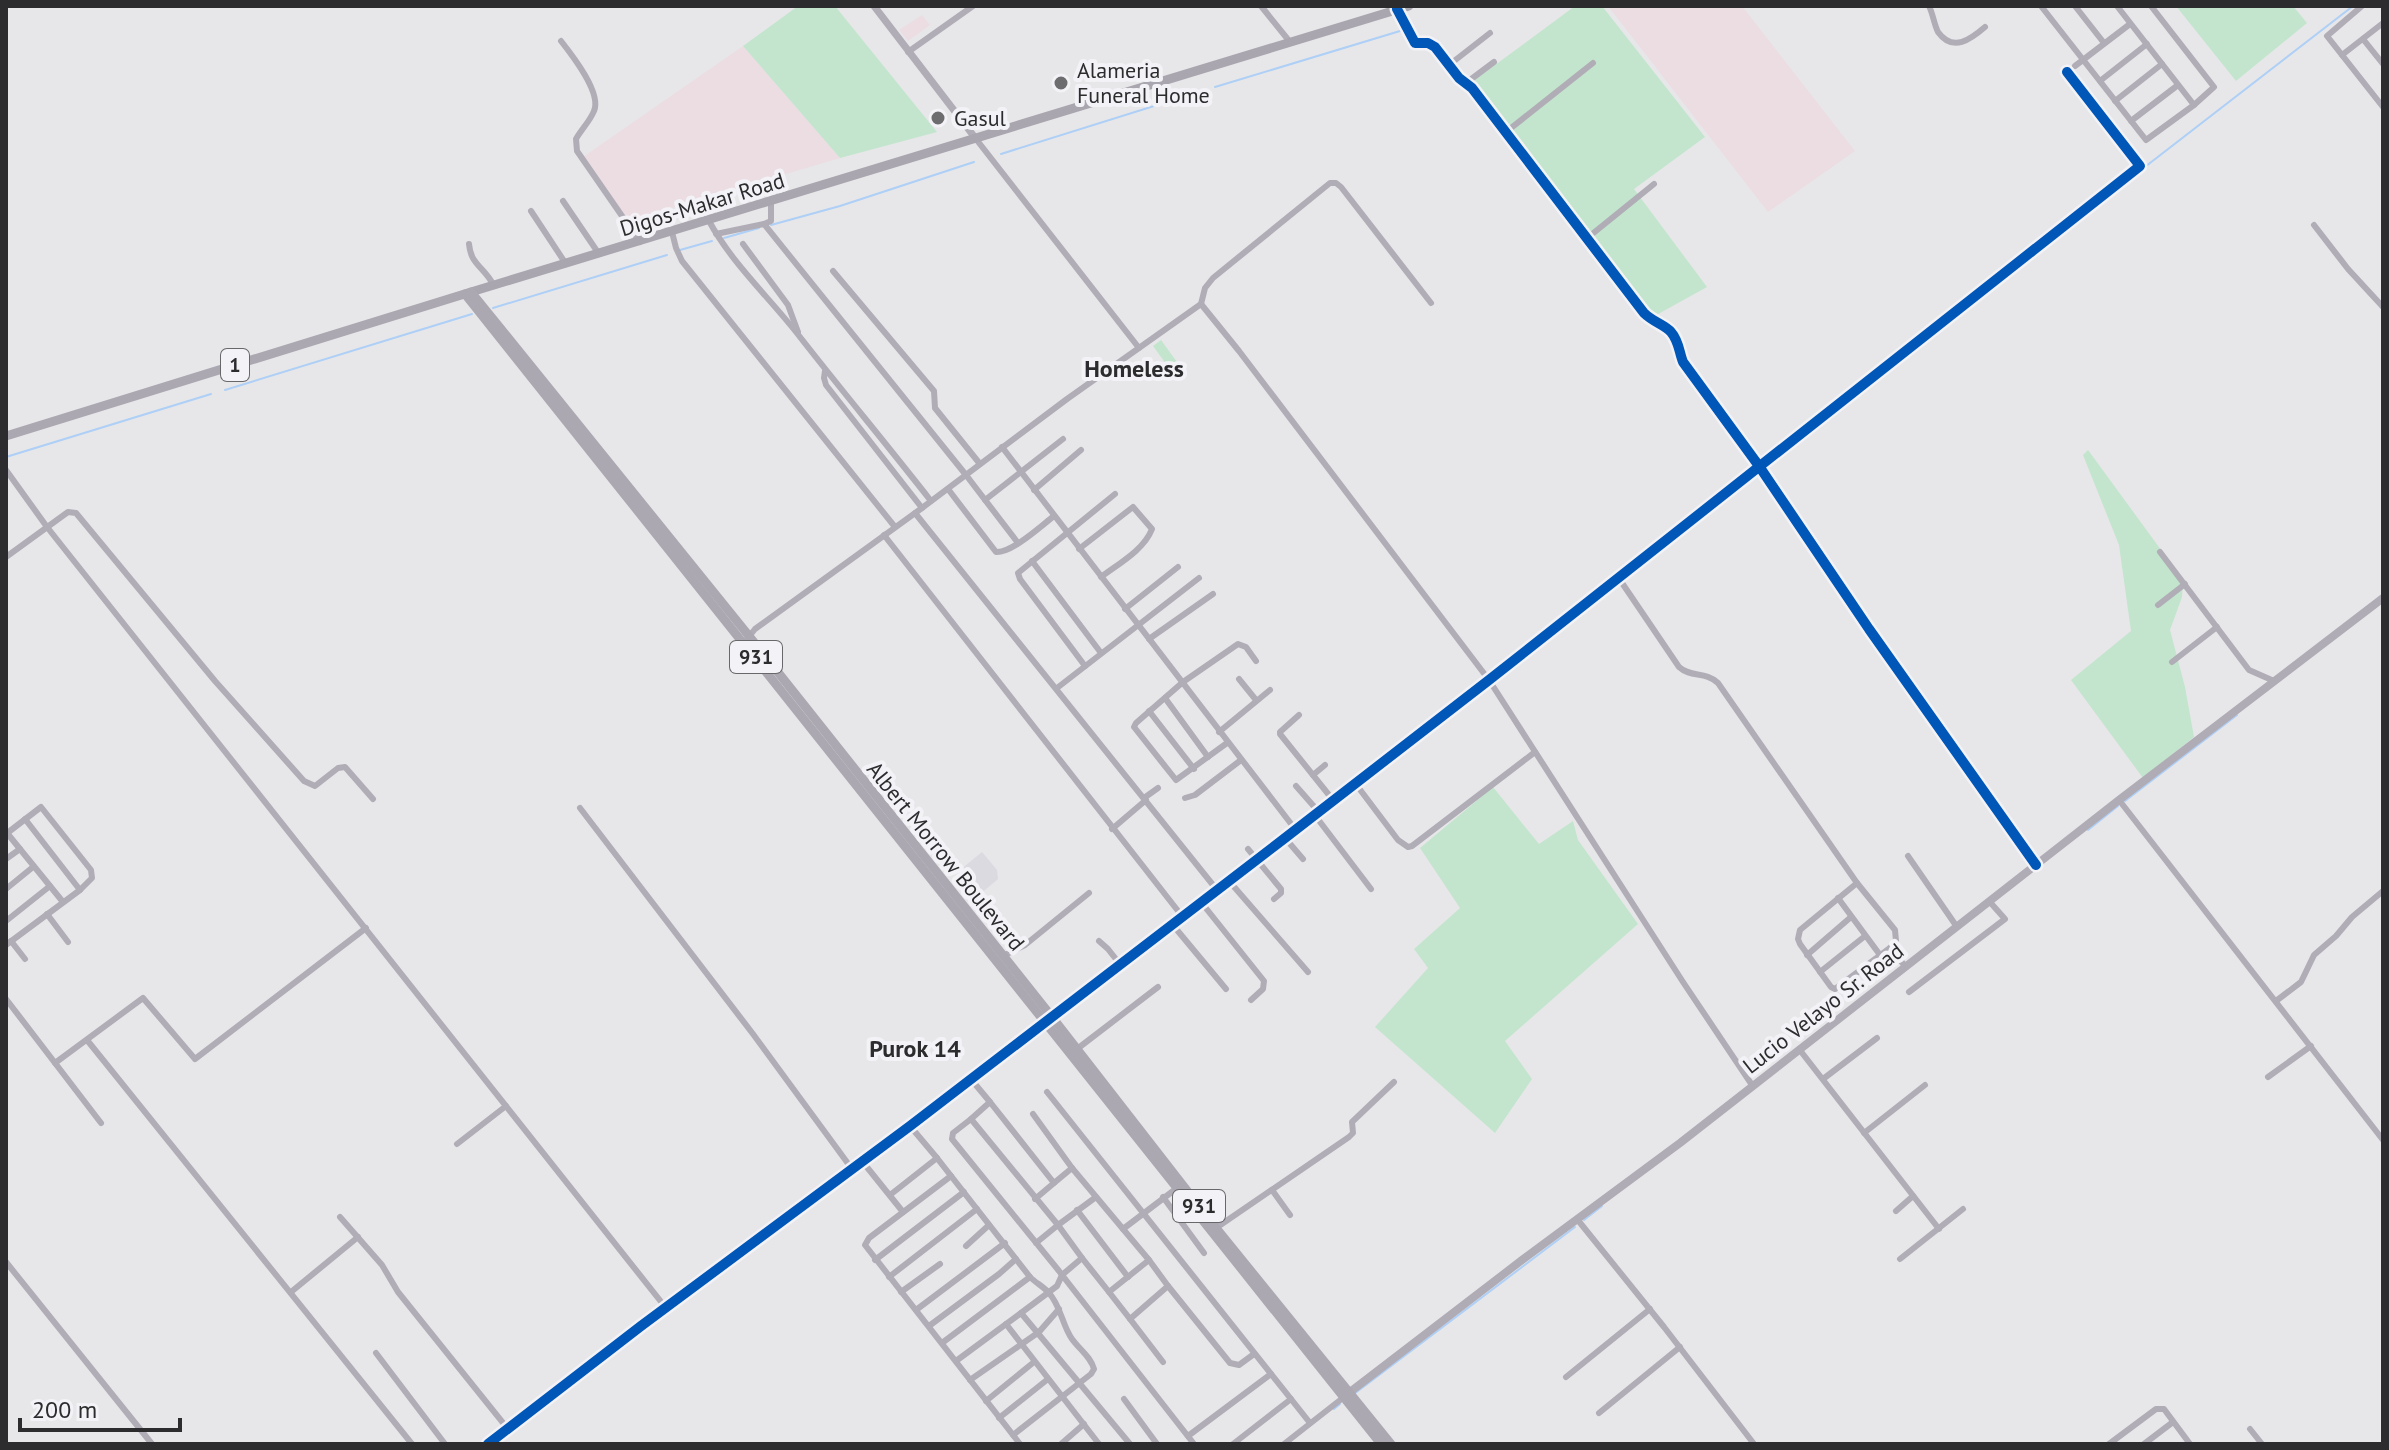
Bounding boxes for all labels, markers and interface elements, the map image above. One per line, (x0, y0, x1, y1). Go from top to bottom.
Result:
place label: Alameria Funeral Home (1077, 56, 1210, 109)
marker: Alameria Funeral Home (1052, 74, 1070, 92)
place label: Gasul (954, 104, 1006, 132)
marker: Gasul (929, 109, 947, 127)
street label: Digos-Makar Road (616, 166, 788, 242)
road number: 1 (221, 349, 249, 381)
district label: Homeless (1084, 353, 1184, 384)
road number: 931 (730, 641, 782, 673)
street label: Albert Morrow Boulevard (861, 756, 1031, 956)
street label: Lucio Velayo Sr. Road (1737, 937, 1909, 1079)
district label: Purok 14 (869, 1033, 961, 1064)
road number: 931 (1173, 1190, 1225, 1222)
scale bar (20, 1382, 180, 1432)
text: 200 m (32, 1394, 97, 1425)

